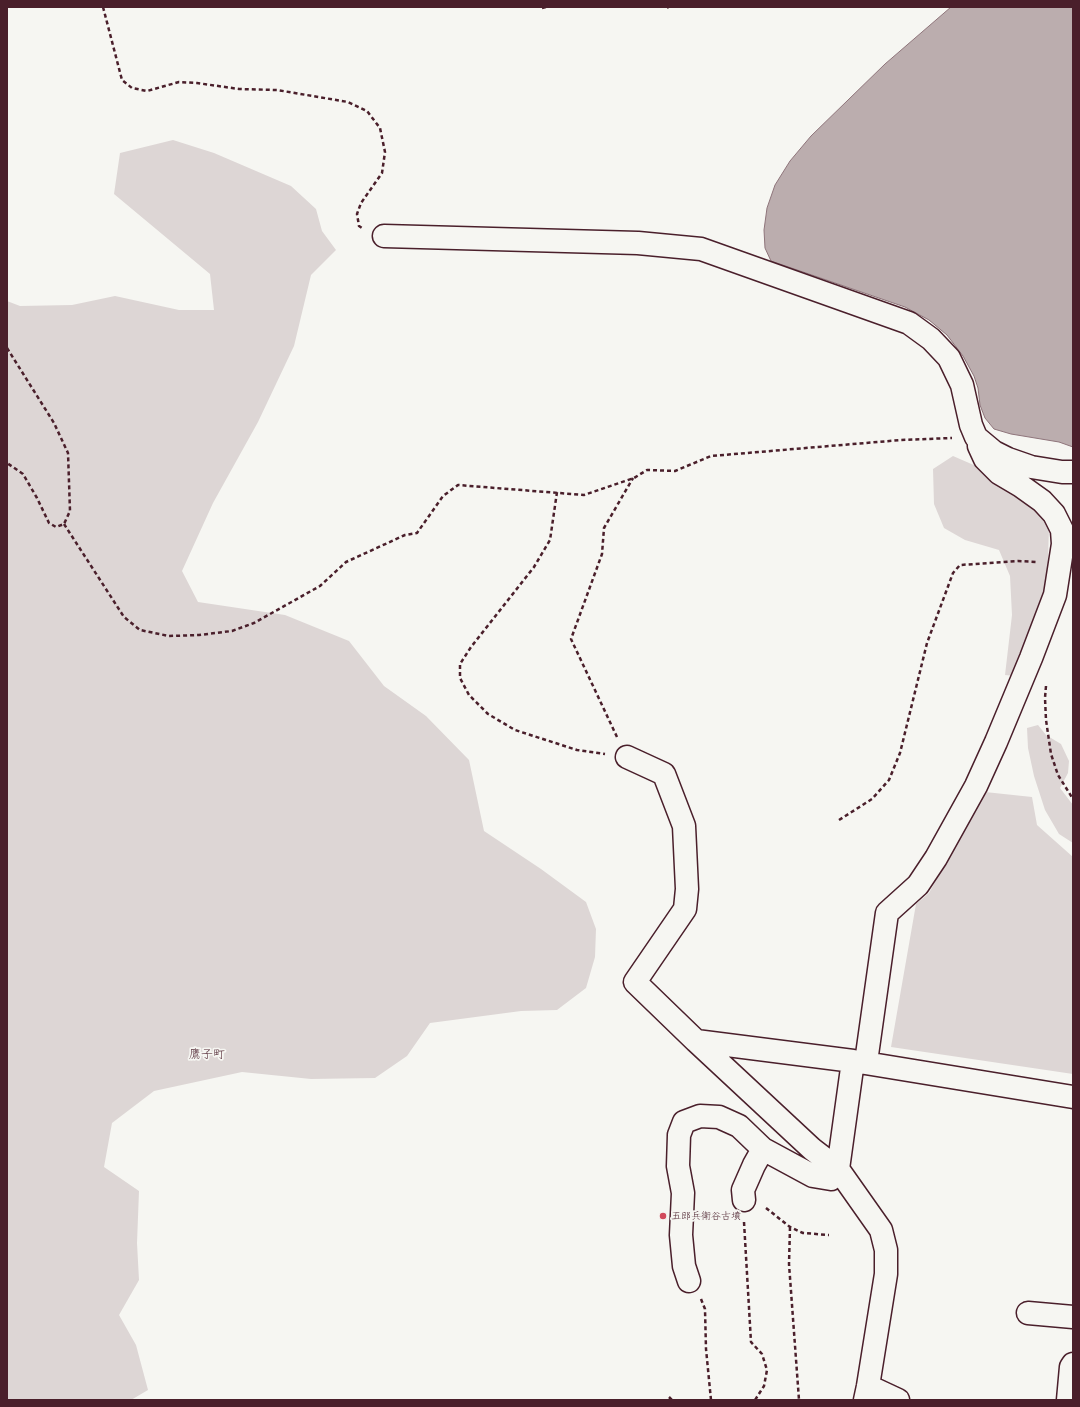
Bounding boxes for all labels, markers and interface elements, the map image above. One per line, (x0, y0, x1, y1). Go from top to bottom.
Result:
district label: 鷹子町 (189, 1048, 225, 1062)
place label: 五郎兵衛谷古墳 (671, 1210, 741, 1222)
marker: 五郎兵衛谷古墳 (658, 1211, 668, 1221)

